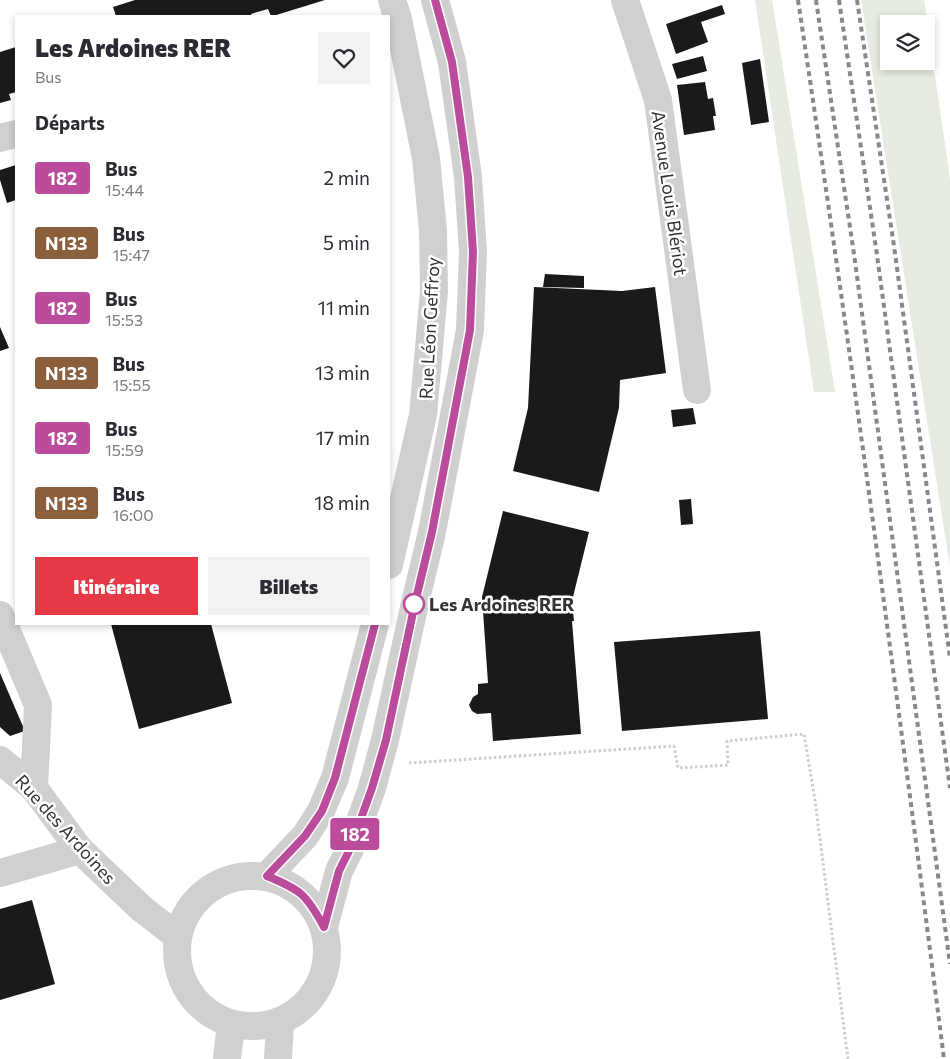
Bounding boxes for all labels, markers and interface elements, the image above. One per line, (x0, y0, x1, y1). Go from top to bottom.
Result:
map controls (880, 15, 935, 70)
button: layers (880, 15, 935, 70)
button: heart (318, 32, 370, 84)
text: Les Ardoines RER (35, 33, 231, 62)
text: Bus (35, 67, 62, 86)
street label: Avenue Louis Blériot (648, 109, 692, 277)
text: Départs (35, 111, 105, 134)
text: Bus (105, 157, 137, 180)
text: 2 min (323, 166, 370, 189)
text: 182 (48, 167, 77, 189)
text: 15:44 (105, 180, 144, 199)
text: Bus (113, 222, 145, 245)
text: 5 min (323, 231, 370, 254)
text: N133 (45, 232, 88, 254)
text: 15:47 (113, 245, 150, 264)
street label: Rue Léon Geffroy (414, 256, 444, 400)
text: Bus (105, 287, 137, 310)
text: 11 min (318, 296, 370, 319)
text: 182 (48, 297, 77, 319)
text: 15:53 (105, 310, 143, 329)
text: Bus (113, 352, 145, 375)
text: 13 min (315, 361, 370, 384)
text: N133 (45, 362, 88, 384)
text: 15:55 (113, 375, 151, 394)
text: Bus (105, 417, 137, 440)
text: 17 min (316, 426, 370, 449)
text: 182 (48, 427, 77, 449)
text: 15:59 (105, 440, 144, 459)
text: Bus (113, 482, 145, 505)
text: 18 min (314, 491, 370, 514)
text: N133 (45, 492, 88, 514)
text: 16:00 (113, 505, 154, 524)
button: Itinéraire (35, 557, 198, 615)
button: Billets (208, 557, 370, 615)
marker: Les Ardoines RER (403, 593, 425, 615)
place label: Les Ardoines RER (429, 593, 575, 615)
street label: Rue des Ardoines (11, 770, 121, 888)
line badge: 182 (326, 818, 384, 850)
text: 182 (340, 823, 370, 845)

